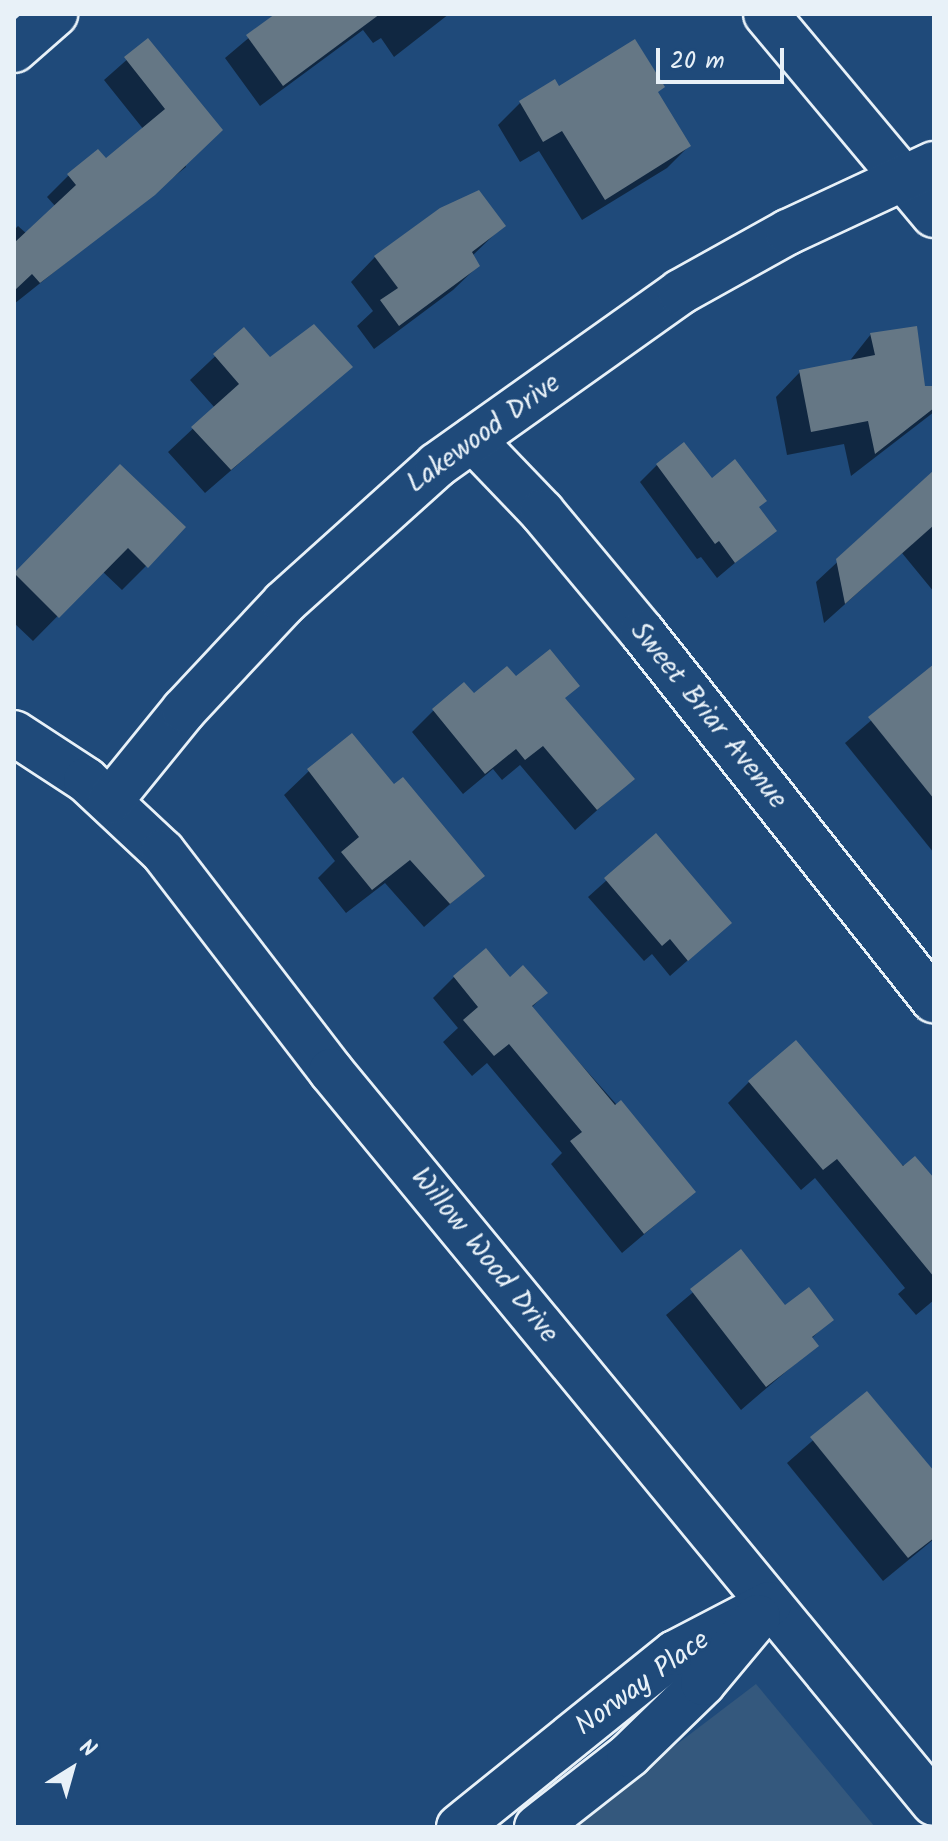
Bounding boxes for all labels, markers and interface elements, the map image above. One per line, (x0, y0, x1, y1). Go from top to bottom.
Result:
scale bar (660, 32, 788, 82)
text: 20 m (670, 42, 725, 81)
street label: Lakewood Drive (401, 367, 567, 501)
street label: Sweet Briar Avenue (622, 616, 794, 816)
street label: Willow Wood Drive (403, 1162, 565, 1350)
street label: Norway Place (569, 1624, 717, 1744)
north arrow (32, 1729, 112, 1809)
text: N (71, 1731, 103, 1768)

